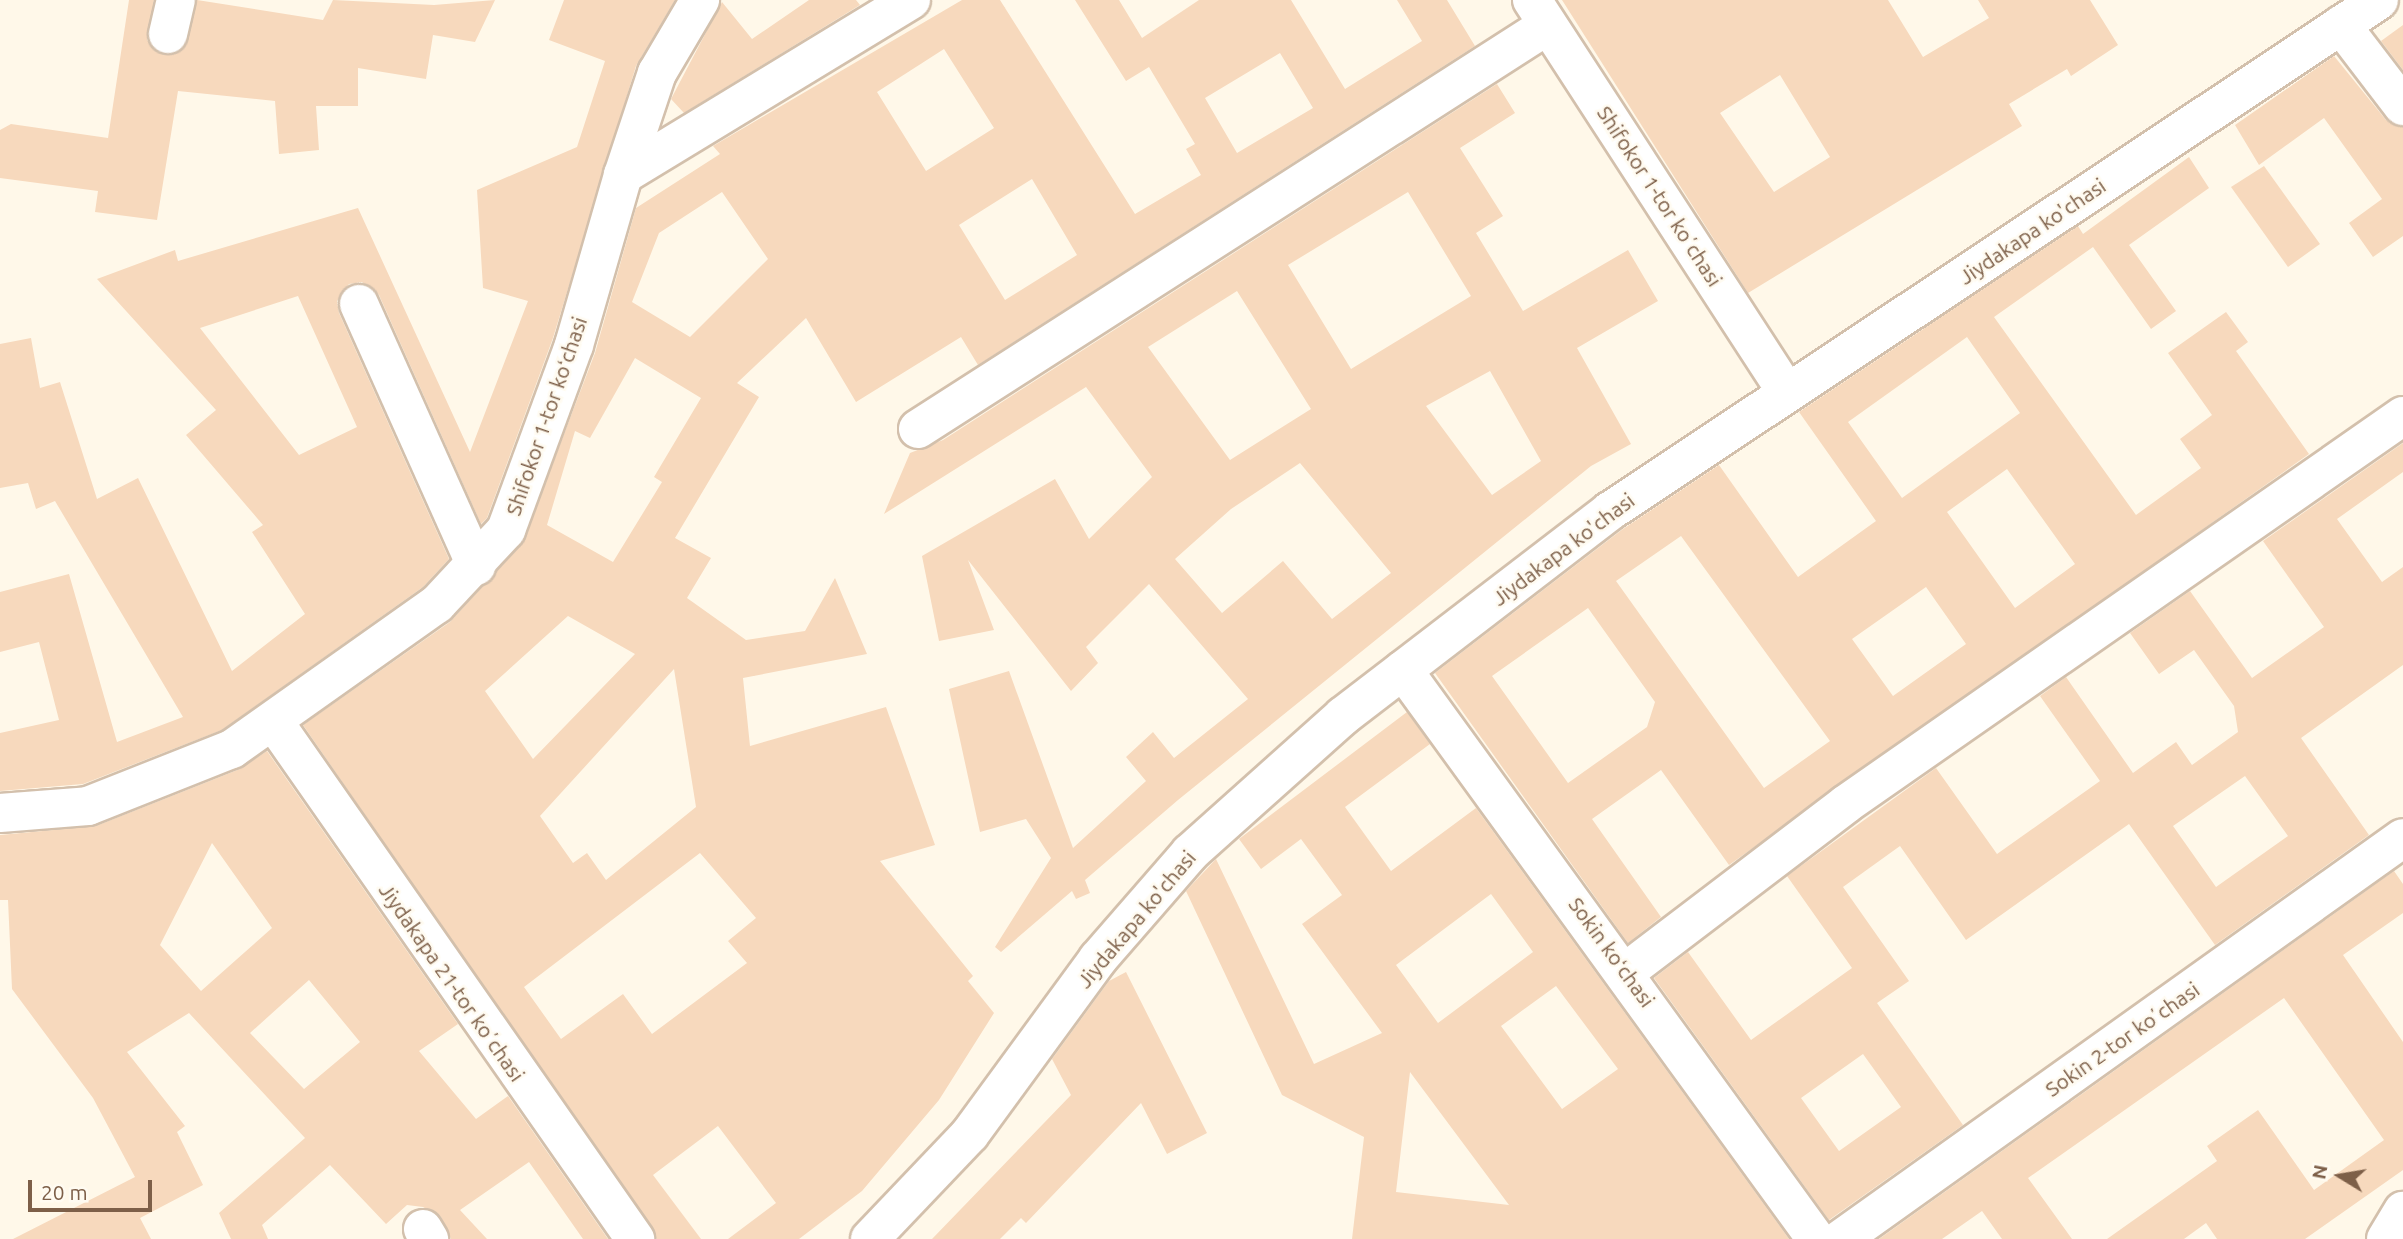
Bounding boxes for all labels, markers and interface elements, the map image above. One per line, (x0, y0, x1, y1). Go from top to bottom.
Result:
street label: Shifokor 1-tor koʼchasi (1592, 101, 1728, 291)
street label: Jiydakapa ko'chasi (1954, 173, 2110, 289)
street label: Shifokor 1-tor koʻchasi (500, 313, 592, 519)
street label: Jiydakapa ko'chasi (1487, 487, 1639, 611)
street label: Jiydakapa ko'chasi (1071, 845, 1201, 993)
street label: Jiydakapa 21-tor koʼchasi (374, 878, 530, 1086)
street label: Sokin koʻchasi (1564, 892, 1660, 1012)
street label: Sokin 2-tor koʼchasi (2040, 976, 2204, 1102)
north arrow (2305, 1141, 2375, 1211)
text: N (2307, 1163, 2332, 1181)
scale bar (32, 1166, 156, 1210)
text: 20 m (41, 1180, 88, 1204)

